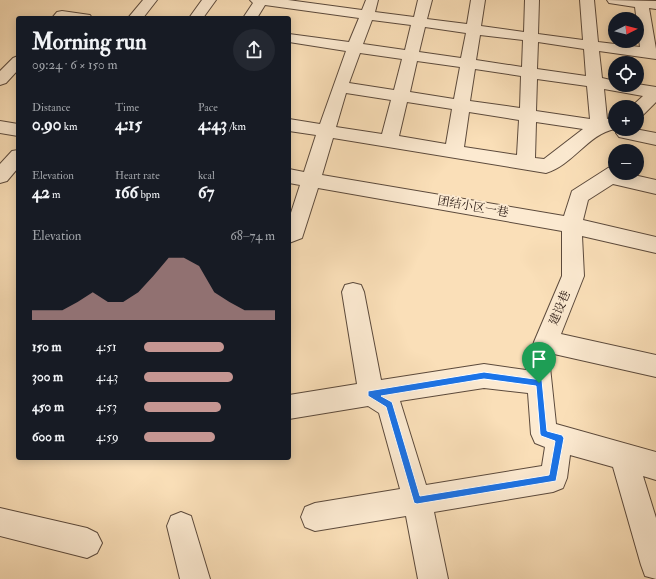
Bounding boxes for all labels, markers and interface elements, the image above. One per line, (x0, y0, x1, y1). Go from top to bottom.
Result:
north arrow (608, 12, 644, 48)
map controls (608, 12, 644, 180)
text: Morning run (32, 28, 147, 56)
button: share (233, 29, 275, 71)
button: locate (608, 56, 644, 92)
text: 09:24 · 6 × 150 m (32, 57, 118, 73)
button: + (608, 100, 644, 136)
text: Distance (32, 101, 70, 114)
text: Time (115, 101, 139, 114)
text: Pace (198, 101, 218, 114)
text: 0.90 (32, 114, 61, 135)
text: 4:15 (115, 114, 142, 135)
text: 4:43 (198, 114, 227, 135)
text: km (61, 120, 78, 133)
text: /km (227, 120, 246, 133)
button: − (608, 144, 644, 180)
text: Elevation (32, 169, 74, 182)
text: Heart rate (115, 169, 160, 182)
text: kcal (198, 169, 215, 182)
text: 42 (32, 182, 50, 203)
text: 166 (115, 182, 138, 203)
text: 67 (198, 182, 214, 203)
text: m (50, 188, 61, 201)
text: bpm (138, 188, 160, 201)
street label: 团结小区一巷 (436, 193, 510, 221)
text: Elevation (32, 228, 82, 244)
text: 68–74 m (230, 228, 275, 244)
street label: 建设巷 (546, 288, 574, 328)
text: 150 m (32, 339, 62, 355)
text: 4:51 (96, 339, 117, 355)
pin (522, 342, 556, 383)
icon: arrive (528, 348, 550, 370)
text: 300 m (32, 369, 63, 385)
text: 4:43 (96, 369, 118, 385)
text: 450 m (32, 399, 64, 415)
text: 4:53 (96, 399, 117, 415)
text: 600 m (32, 429, 65, 445)
text: 4:59 (96, 429, 119, 445)

